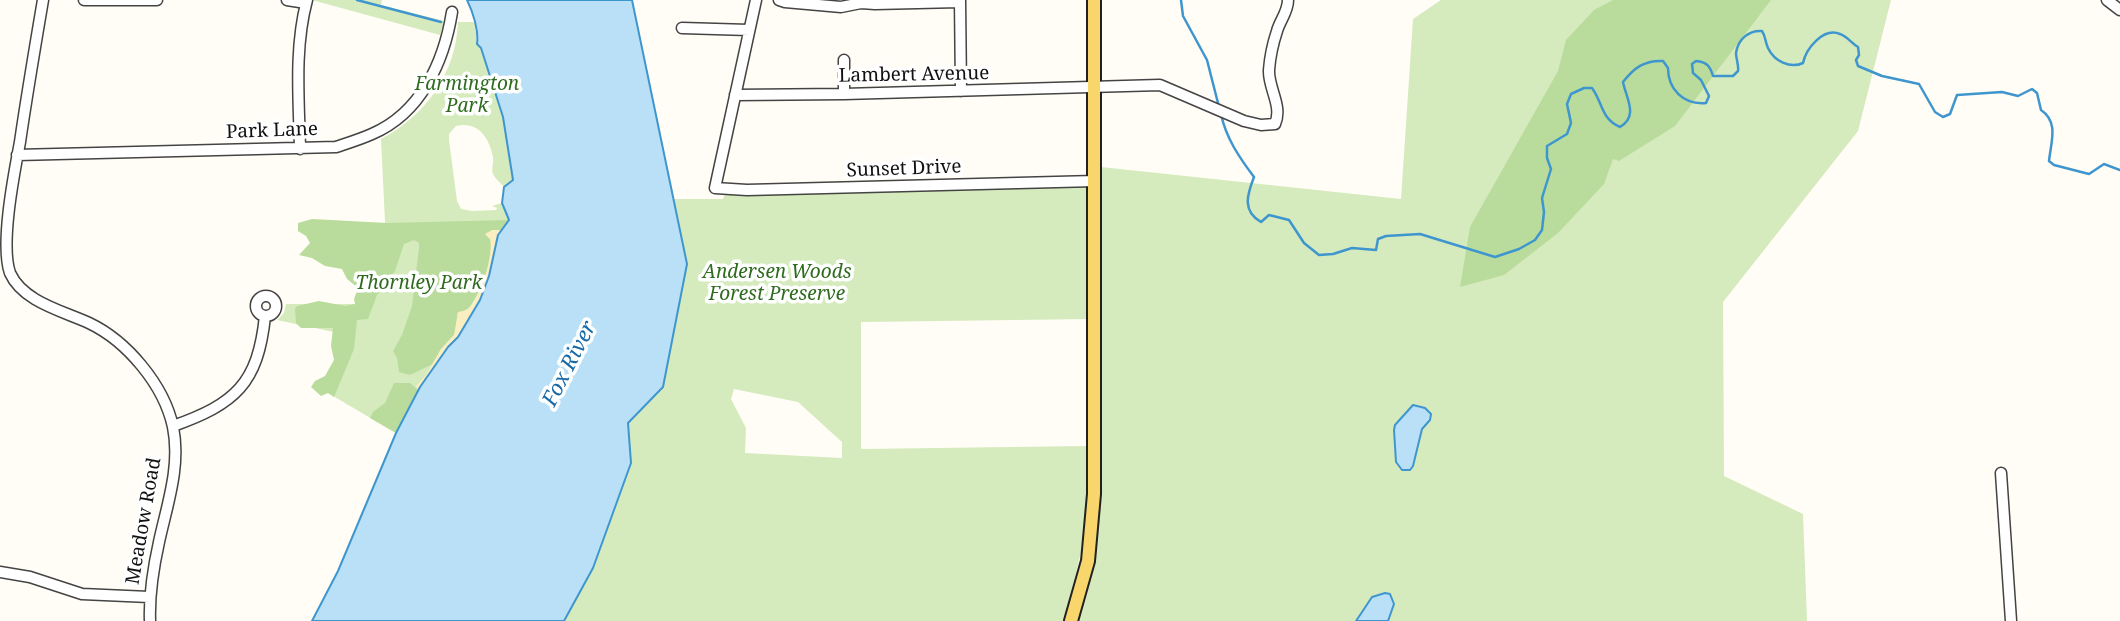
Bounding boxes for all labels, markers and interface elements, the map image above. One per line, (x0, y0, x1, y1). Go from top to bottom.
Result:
street label: Lambert Avenue (838, 62, 990, 88)
park label: Farmington Park (415, 74, 519, 118)
street label: Park Lane (226, 118, 318, 144)
street label: Sunset Drive (846, 156, 962, 182)
park label: Andersen Woods Forest Preserve (703, 262, 851, 306)
park label: Thornley Park (356, 273, 482, 295)
water label: Fox River (538, 317, 602, 411)
street label: Meadow Road (122, 456, 166, 586)

